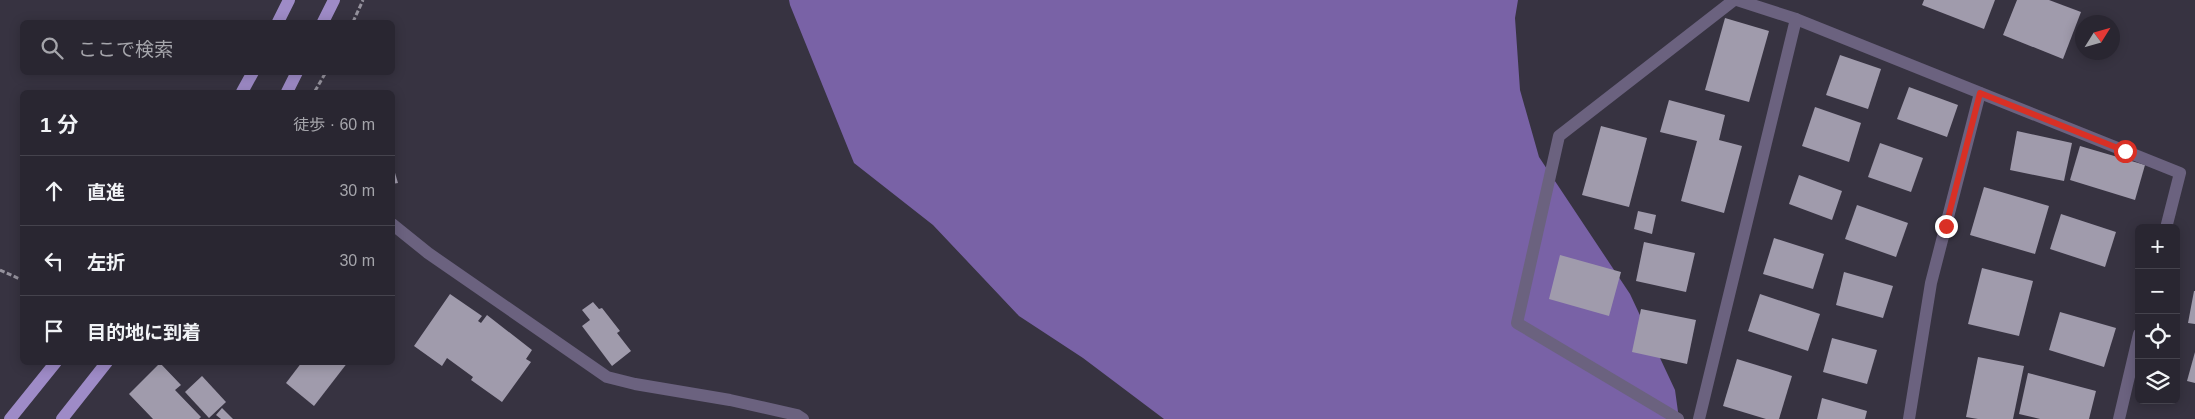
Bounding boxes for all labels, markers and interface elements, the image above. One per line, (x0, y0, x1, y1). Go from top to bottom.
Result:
north arrow (2075, 15, 2120, 60)
search box (20, 20, 395, 75)
icon: search (38, 34, 66, 62)
text: ここで検索 (78, 39, 173, 60)
text: 1 分 (40, 113, 79, 136)
text: 徒歩 · 60 m (293, 116, 375, 133)
route start (2114, 140, 2137, 163)
icon: ahead (40, 177, 68, 205)
text: 直進 (87, 182, 125, 203)
text: 30 m (339, 182, 375, 199)
route end (1935, 215, 1958, 238)
map controls (2135, 224, 2180, 404)
button: + (2135, 224, 2180, 269)
icon: left (40, 247, 68, 275)
text: 左折 (87, 252, 125, 273)
text: 30 m (339, 252, 375, 269)
button: − (2135, 269, 2180, 314)
button: locate (2135, 314, 2180, 359)
icon: arrive (40, 317, 68, 345)
text: 目的地に到着 (87, 322, 201, 343)
button: layers (2135, 359, 2180, 404)

